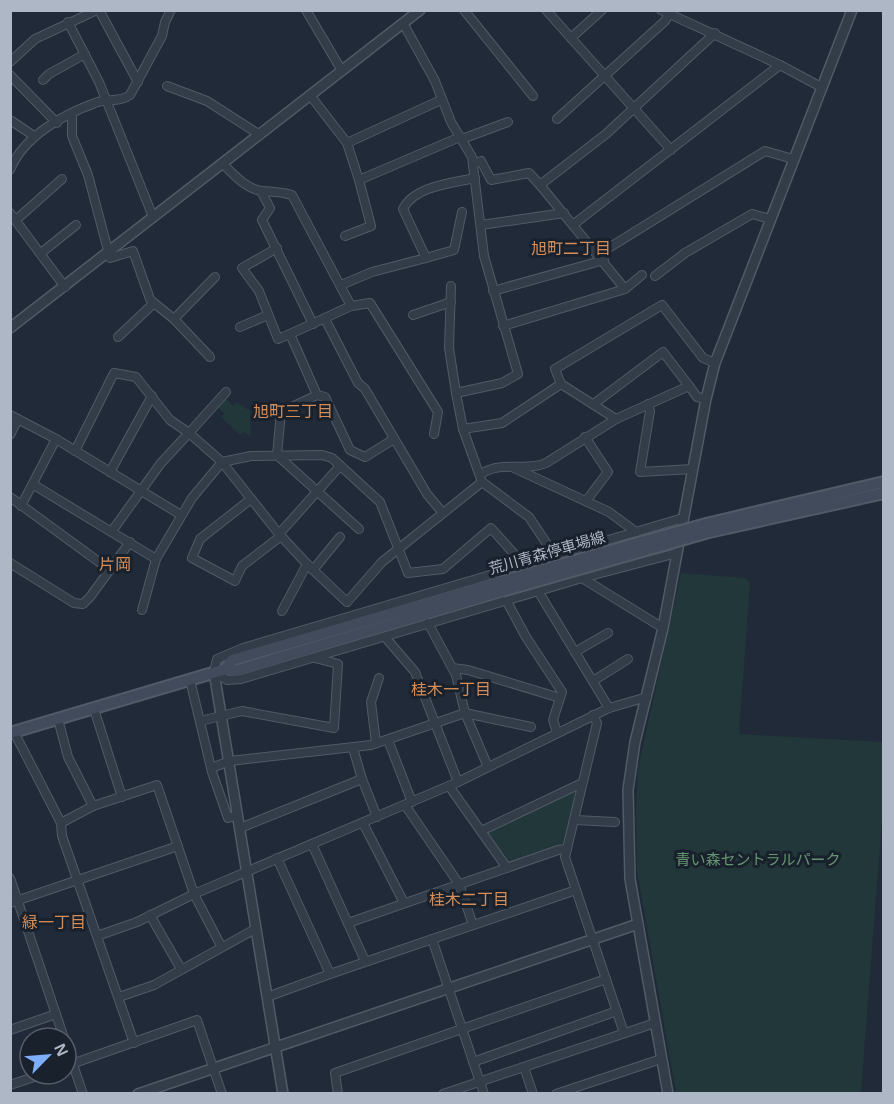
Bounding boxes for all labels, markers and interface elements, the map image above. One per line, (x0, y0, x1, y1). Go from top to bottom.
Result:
district label: 旭町二丁目 (531, 240, 611, 257)
district label: 旭町三丁目 (253, 403, 333, 420)
street label: 荒川青森停車場線 (487, 528, 607, 577)
district label: 片岡 (99, 556, 131, 573)
district label: 桂木一丁目 (411, 681, 491, 698)
park label: 青い森セントラルパーク (675, 851, 841, 868)
district label: 桂木二丁目 (429, 891, 509, 908)
district label: 緑一丁目 (22, 914, 86, 931)
north arrow (18, 1026, 78, 1086)
text: N (51, 1041, 71, 1059)

